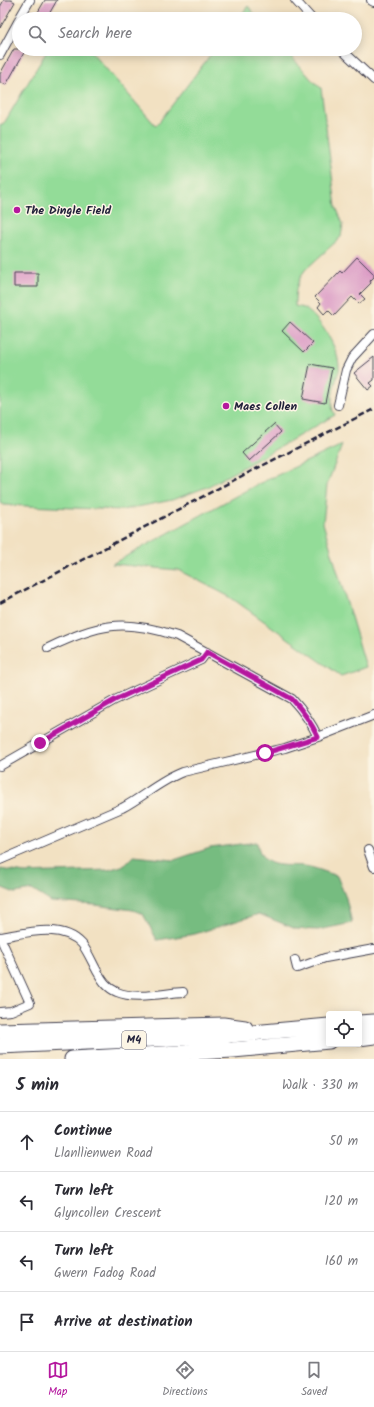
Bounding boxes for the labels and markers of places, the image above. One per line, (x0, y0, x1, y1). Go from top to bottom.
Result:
place label: The Dingle Field (25, 201, 112, 220)
marker: The Dingle Field (12, 205, 22, 215)
place label: Maes Collen (234, 397, 297, 416)
marker: Maes Collen (221, 401, 231, 411)

